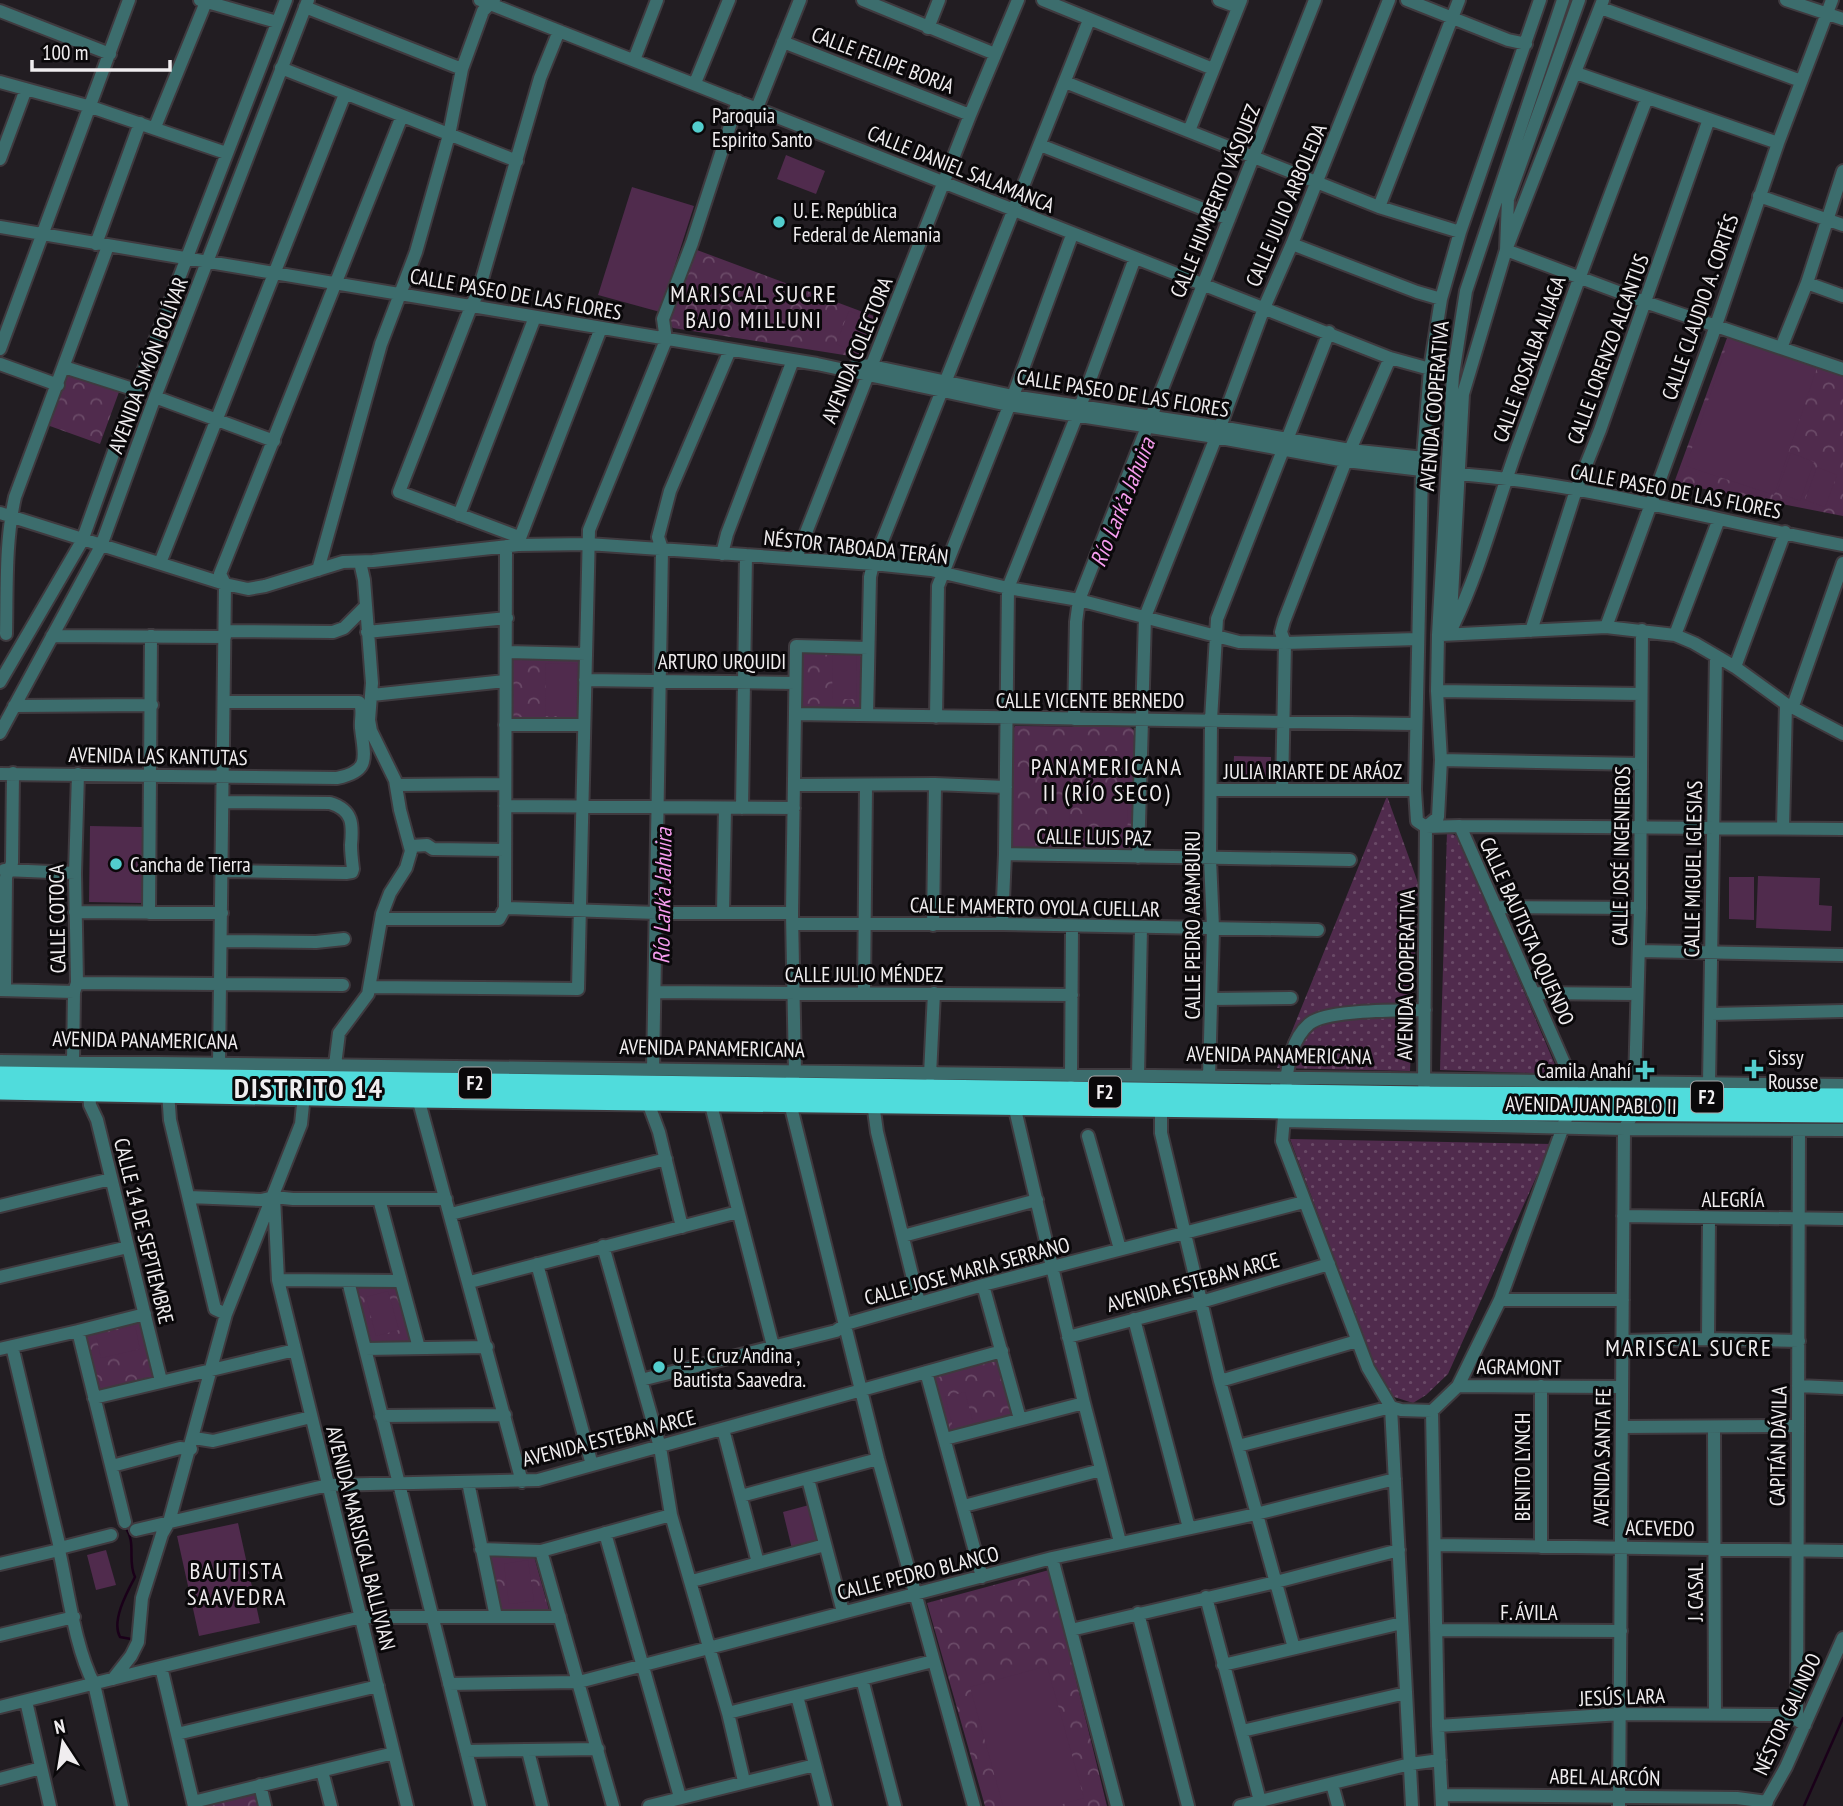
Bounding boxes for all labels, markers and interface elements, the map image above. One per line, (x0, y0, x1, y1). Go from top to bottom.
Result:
street label: CALLE FELIPE BORJA (808, 20, 958, 100)
scale bar (32, 28, 170, 72)
text: 100 m (42, 39, 88, 66)
street label: CALLE HUMBERTO VÁSQUEZ (1164, 100, 1266, 302)
place label: Paroquia Espirito Santo (712, 102, 813, 153)
marker: Paroquia Espirito Santo (690, 119, 706, 135)
street label: CALLE DANIEL SALAMANCA (863, 119, 1059, 219)
street label: CALLE JULIO ARBOLEDA (1239, 119, 1333, 291)
place label: U. E. República Federal de Alemania (793, 197, 941, 248)
street label: CALLE CLAUDIO A. CORTÉS (1656, 210, 1744, 404)
marker: U. E. República Federal de Alemania (771, 214, 787, 230)
street label: CALLE LORENZO ALCANTUS (1561, 250, 1655, 448)
street label: CALLE PASEO DE LAS FLORES (408, 262, 624, 326)
street label: CALLE ROSALBA ALIAGA (1486, 272, 1572, 446)
street label: AVENIDA SIMÓN BOLÍVAR (102, 273, 194, 457)
street label: AVENIDA COLECTORA (815, 273, 899, 427)
district label: MARISCAL SUCRE BAJO MILLUNI (670, 279, 838, 334)
street label: AVENIDA COOPERATIVA (1413, 320, 1455, 492)
street label: CALLE PASEO DE LAS FLORES (1015, 363, 1231, 423)
water label: Río Lark’a Jahuira (1083, 432, 1162, 571)
street label: CALLE PASEO DE LAS FLORES (1568, 457, 1784, 525)
street label: NÉSTOR TABOADA TERÁN (762, 524, 950, 570)
street label: ARTURO URQUIDI (658, 648, 786, 675)
street label: CALLE VICENTE BERNEDO (996, 687, 1184, 714)
street label: AVENIDA LAS KANTUTAS (68, 741, 248, 771)
district label: PANAMERICANA II (RÍO SECO) (1031, 752, 1183, 807)
street label: JULIA IRIARTE DE ARÁOZ (1223, 758, 1402, 785)
street label: CALLE JOSÉ INGENIEROS (1606, 766, 1636, 946)
street label: CALLE MIGUEL IGLESIAS (1678, 780, 1708, 958)
street label: CALLE LUIS PAZ (1036, 822, 1152, 852)
water label: Río Lark’a Jahuira (646, 826, 678, 964)
street label: CALLE PEDRO ARAMBURU (1179, 830, 1206, 1020)
street label: CALLE BAUTISTA OQUENDO (1473, 833, 1581, 1029)
place label: Cancha de Tierra (130, 851, 251, 878)
marker: Cancha de Tierra (108, 856, 124, 872)
street label: CALLE COTOCA (43, 864, 71, 974)
street label: AVENIDA COOPERATIVA (1391, 889, 1421, 1060)
street label: CALLE MAMERTO OYOLA CUELLAR (910, 891, 1160, 923)
street label: CALLE JULIO MÉNDEZ (785, 961, 943, 988)
street label: AVENIDA PANAMERICANA (52, 1025, 238, 1055)
street label: AVENIDA PANAMERICANA (619, 1033, 805, 1063)
street label: AVENIDA PANAMERICANA (1186, 1040, 1372, 1070)
place label: Sissy Rousse (1768, 1044, 1818, 1095)
place label: Camila Anahí (1537, 1057, 1631, 1084)
marker: Sissy Rousse (1746, 1061, 1762, 1077)
marker: Camila Anahí (1637, 1062, 1653, 1078)
road number: F2 (459, 1068, 491, 1098)
district label: DISTRITO 14 (234, 1069, 384, 1106)
road number: F2 (1089, 1076, 1121, 1108)
road number: F2 (1691, 1082, 1723, 1112)
street label: AVENIDA JUAN PABLO II (1505, 1090, 1677, 1120)
street label: CALLE 14 DE SEPTIEMBRE (108, 1135, 180, 1327)
street label: ALEGRÍA (1702, 1186, 1765, 1213)
street label: CALLE JOSE MARIA SERRANO (861, 1231, 1073, 1311)
street label: AVENIDA ESTEBAN ARCE (1104, 1246, 1282, 1318)
district label: MARISCAL SUCRE (1605, 1333, 1773, 1362)
place label: U_E. Cruz Andina , Bautista Saavedra. (673, 1342, 806, 1393)
street label: AGRAMONT (1476, 1353, 1562, 1381)
marker: U_E. Cruz Andina , Bautista Saavedra. (651, 1359, 667, 1375)
street label: CAPITÁN DÁVILA (1763, 1386, 1793, 1506)
street label: AVENIDA SANTA FE (1587, 1388, 1617, 1526)
street label: AVENIDA ESTEBAN ARCE (519, 1403, 699, 1473)
street label: BENITO LYNCH (1509, 1413, 1536, 1521)
street label: AVENIDA MARISICAL BALLIVIAN (320, 1423, 402, 1653)
street label: ACEVEDO (1625, 1514, 1695, 1542)
street label: CALLE PEDRO BLANCO (834, 1540, 1002, 1606)
district label: BAUTISTA SAAVEDRA (187, 1556, 287, 1611)
street label: J. CASAL (1682, 1562, 1709, 1622)
street label: F. ÁVILA (1500, 1599, 1558, 1626)
street label: NÉSTOR GALINDO (1747, 1649, 1827, 1779)
street label: JESÚS LARA (1578, 1682, 1665, 1712)
north arrow (28, 1708, 98, 1778)
text: N (52, 1714, 67, 1739)
street label: ABEL ALARCÓN (1549, 1763, 1661, 1791)

